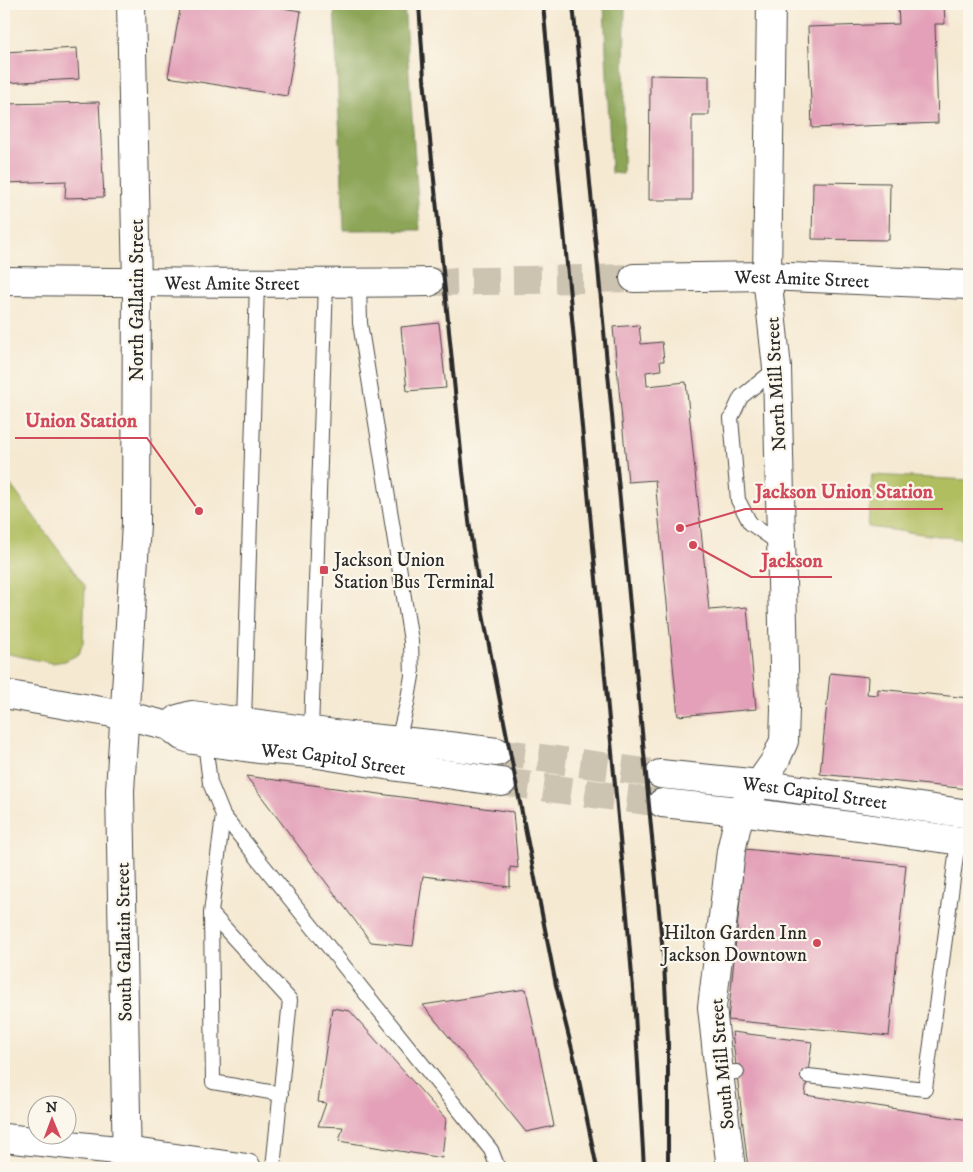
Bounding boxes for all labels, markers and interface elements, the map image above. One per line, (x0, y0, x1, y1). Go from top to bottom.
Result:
street label: North Gallatin Street (126, 219, 149, 381)
street label: West Amite Street (733, 266, 870, 294)
street label: West Amite Street (163, 272, 300, 296)
street label: North Mill Street (762, 316, 791, 452)
callout: Union Station (15, 403, 147, 438)
text: Union Station (25, 409, 138, 434)
callout: Jackson Union Station (745, 474, 943, 509)
text: Jackson Union Station (753, 480, 934, 505)
callout: Jackson (751, 542, 832, 577)
place label: Jackson Union Station Bus Terminal (332, 549, 495, 594)
text: Jackson (759, 549, 823, 574)
marker: Jackson Union Station Bus Terminal (318, 564, 330, 576)
street label: West Capitol Street (259, 739, 407, 781)
street label: West Capitol Street (740, 772, 889, 815)
street label: South Gallatin Street (112, 862, 137, 1022)
place label: Hilton Garden Inn Jackson Downtown (660, 922, 807, 967)
marker: Hilton Garden Inn Jackson Downtown (811, 937, 823, 949)
street label: South Mill Street (705, 998, 740, 1130)
north arrow (28, 1094, 78, 1144)
text: N (46, 1099, 58, 1117)

